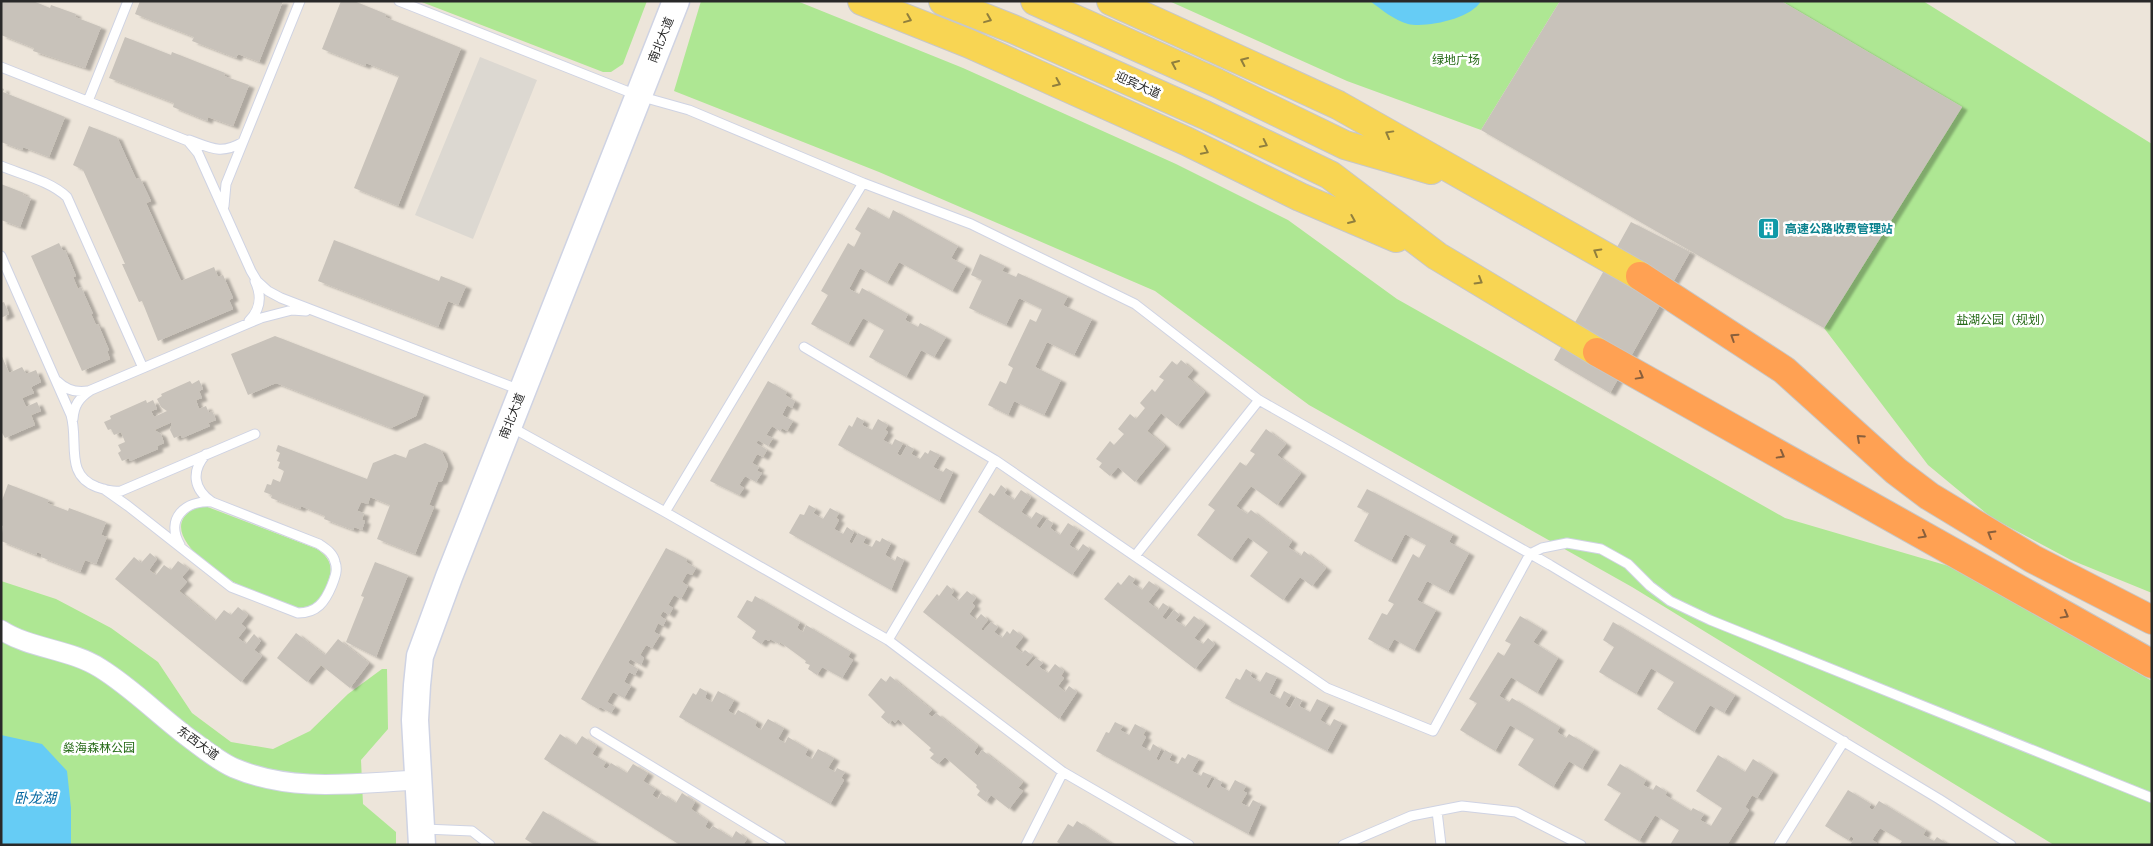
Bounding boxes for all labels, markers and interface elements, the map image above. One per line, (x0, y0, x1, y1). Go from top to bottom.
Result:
one-way arrow (903, 13, 912, 23)
one-way arrow (984, 14, 992, 24)
street label: 南北大道 (646, 15, 676, 65)
park label: 绿地广场 (1432, 53, 1480, 67)
one-way arrow (1240, 57, 1249, 68)
one-way arrow (1171, 60, 1180, 71)
street label: 迎宾大道 (1113, 69, 1163, 101)
one-way arrow (1052, 77, 1061, 88)
one-way arrow (1385, 130, 1394, 140)
one-way arrow (1259, 137, 1268, 148)
one-way arrow (1200, 144, 1209, 155)
one-way arrow (1347, 213, 1356, 224)
building icon: 高速公路收费管理站 (1757, 217, 1781, 241)
place label: 高速公路收费管理站 (1785, 222, 1893, 236)
one-way arrow (1594, 248, 1603, 258)
one-way arrow (1473, 274, 1482, 284)
park label: 盐湖公园（规划） (1956, 313, 2052, 327)
one-way arrow (1730, 334, 1739, 343)
one-way arrow (1634, 369, 1643, 379)
street label: 南北大道 (497, 391, 527, 441)
one-way arrow (1857, 435, 1866, 444)
one-way arrow (1776, 449, 1785, 459)
one-way arrow (1918, 529, 1927, 539)
one-way arrow (1987, 530, 1996, 540)
one-way arrow (2059, 609, 2068, 619)
street label: 东西大道 (174, 723, 222, 763)
park label: 燊海森林公园 (63, 741, 135, 755)
water label: 卧龙湖 (14, 790, 58, 807)

